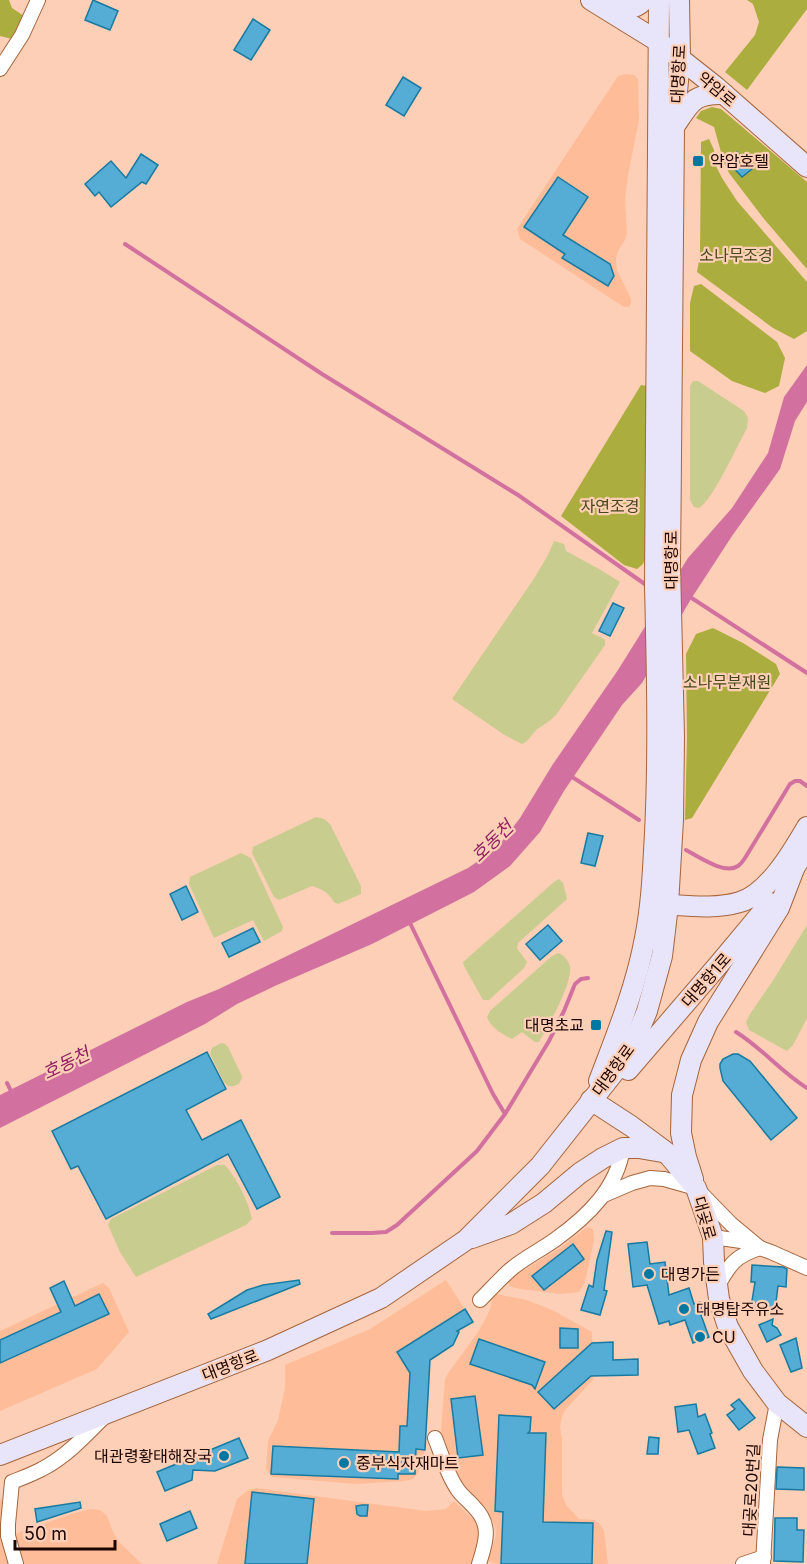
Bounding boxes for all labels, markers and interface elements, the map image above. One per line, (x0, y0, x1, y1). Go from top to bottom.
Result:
street label: 대명항로 (666, 44, 690, 104)
street label: 약암로 (694, 67, 741, 111)
place label: 약암호텔 (710, 151, 769, 171)
marker: 약암호텔 (691, 154, 705, 168)
park label: 소나무조경 (699, 245, 773, 265)
park label: 자연조경 (581, 496, 639, 516)
street label: 대명항로 (661, 530, 681, 589)
park label: 소나무분재원 (683, 672, 771, 692)
water label: 호동천 (467, 814, 519, 866)
street label: 대명항1로 (677, 949, 735, 1011)
place label: 대명초교 (525, 1015, 584, 1035)
marker: 대명초교 (589, 1018, 603, 1032)
street label: 대명항로 (588, 1040, 639, 1100)
water label: 호동천 (39, 1042, 95, 1083)
street label: 대곶로 (689, 1194, 721, 1242)
place label: 대명가든 (661, 1264, 720, 1284)
marker: 대명가든 (642, 1267, 656, 1281)
place label: 대명탑주유소 (696, 1299, 784, 1319)
marker: 대명탑주유소 (677, 1302, 691, 1316)
place label: CU (712, 1327, 736, 1347)
marker: CU (693, 1330, 707, 1344)
street label: 대명항로 (199, 1345, 261, 1385)
street label: 대곶로20번길 (739, 1443, 763, 1537)
place label: 대관령황태해장국 (94, 1446, 212, 1466)
marker: 대관령황태해장국 (217, 1449, 231, 1463)
place label: 중부식자재마트 (356, 1453, 459, 1473)
marker: 중부식자재마트 (337, 1456, 351, 1470)
scale bar (15, 1513, 116, 1551)
text: 50 m (24, 1523, 67, 1544)

